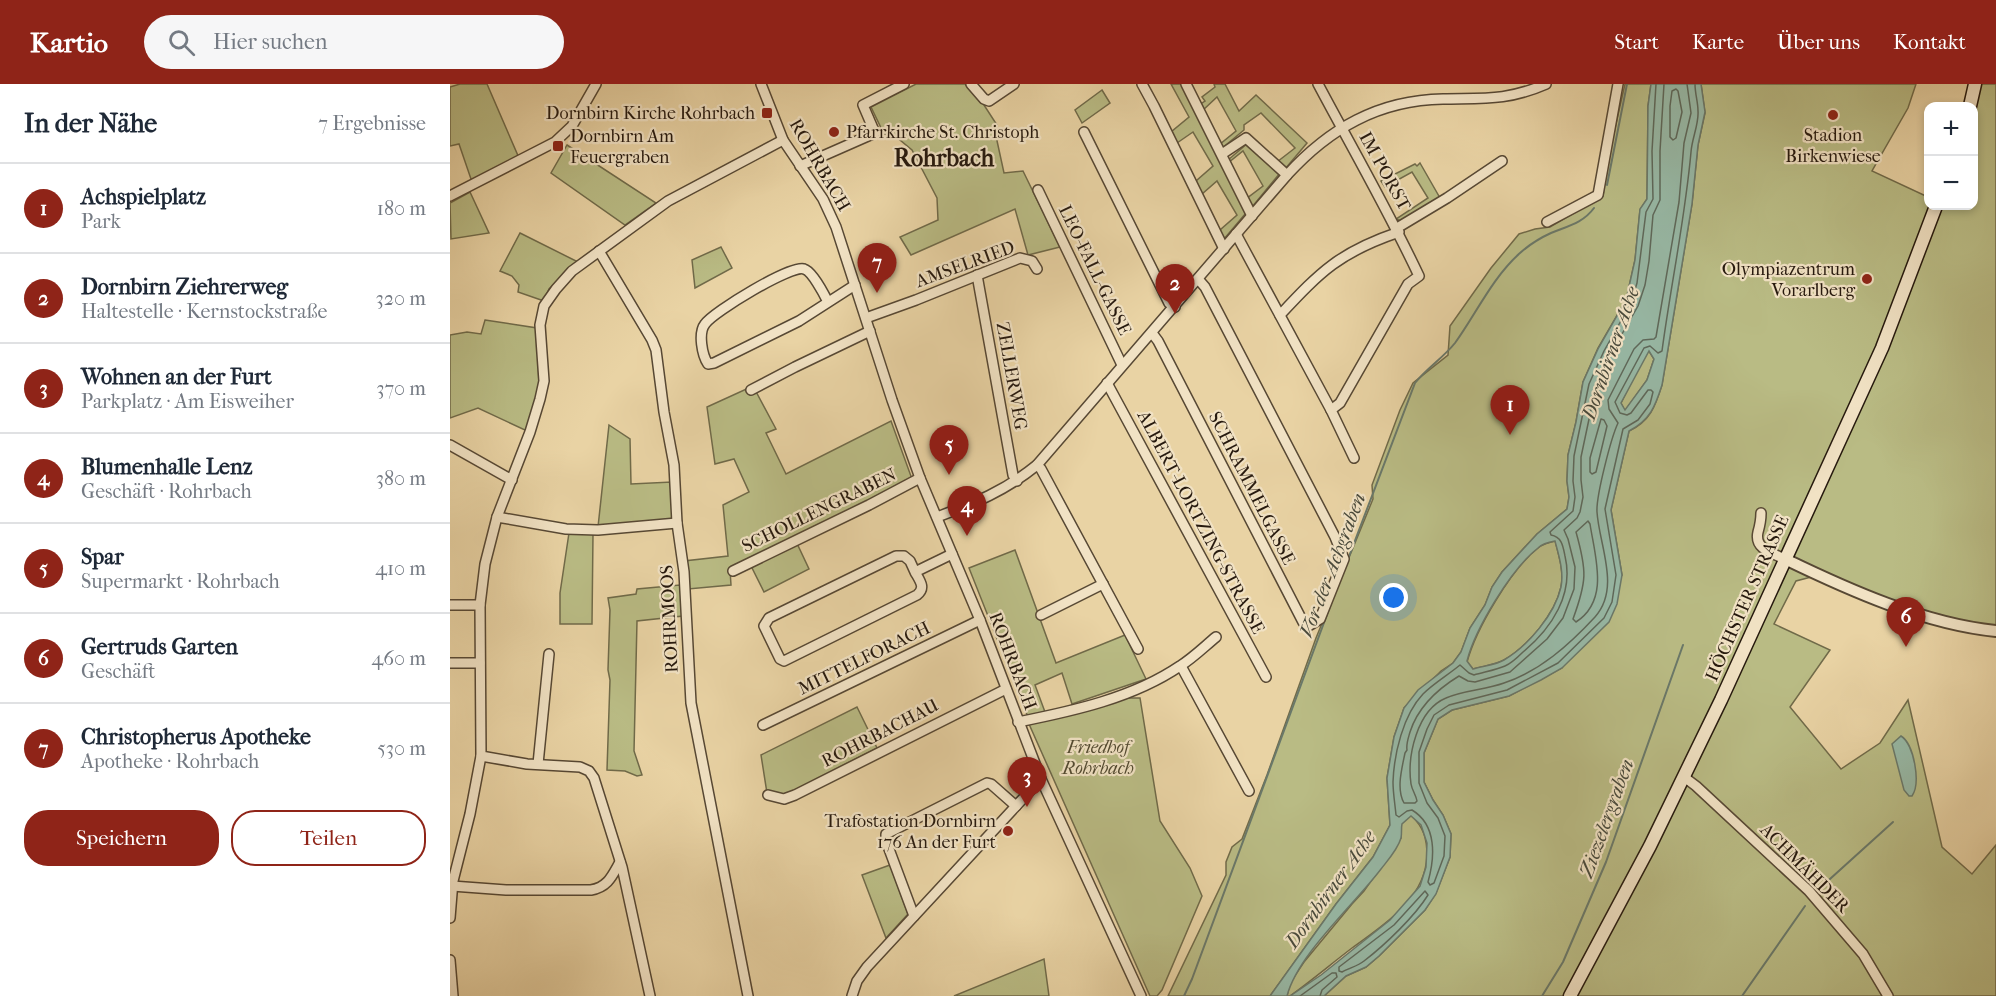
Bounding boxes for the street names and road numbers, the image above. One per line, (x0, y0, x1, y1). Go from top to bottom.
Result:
street label: ROHRBACH (785, 115, 854, 215)
street label: IM PORST (1354, 128, 1415, 215)
street label: LEO-FALL-GASSE (1054, 202, 1135, 339)
street label: AMSELRIED (912, 237, 1018, 292)
street label: ZELLERWEG (992, 321, 1031, 432)
street label: ALBERT-LORTZING-STRASSE (1132, 406, 1268, 637)
street label: SCHRAMMELGASSE (1204, 408, 1299, 568)
street label: SCHOLLENGRABEN (739, 464, 900, 557)
street label: HÖCHSTER STRASSE (1700, 511, 1794, 685)
street label: ROHRMOOS (656, 565, 683, 673)
street label: ROHRBACH (984, 609, 1041, 713)
street label: MITTELFORACH (795, 617, 934, 700)
street label: ROHRBACHAU (818, 695, 942, 772)
street label: ACHMÄHDER (1755, 818, 1855, 918)

